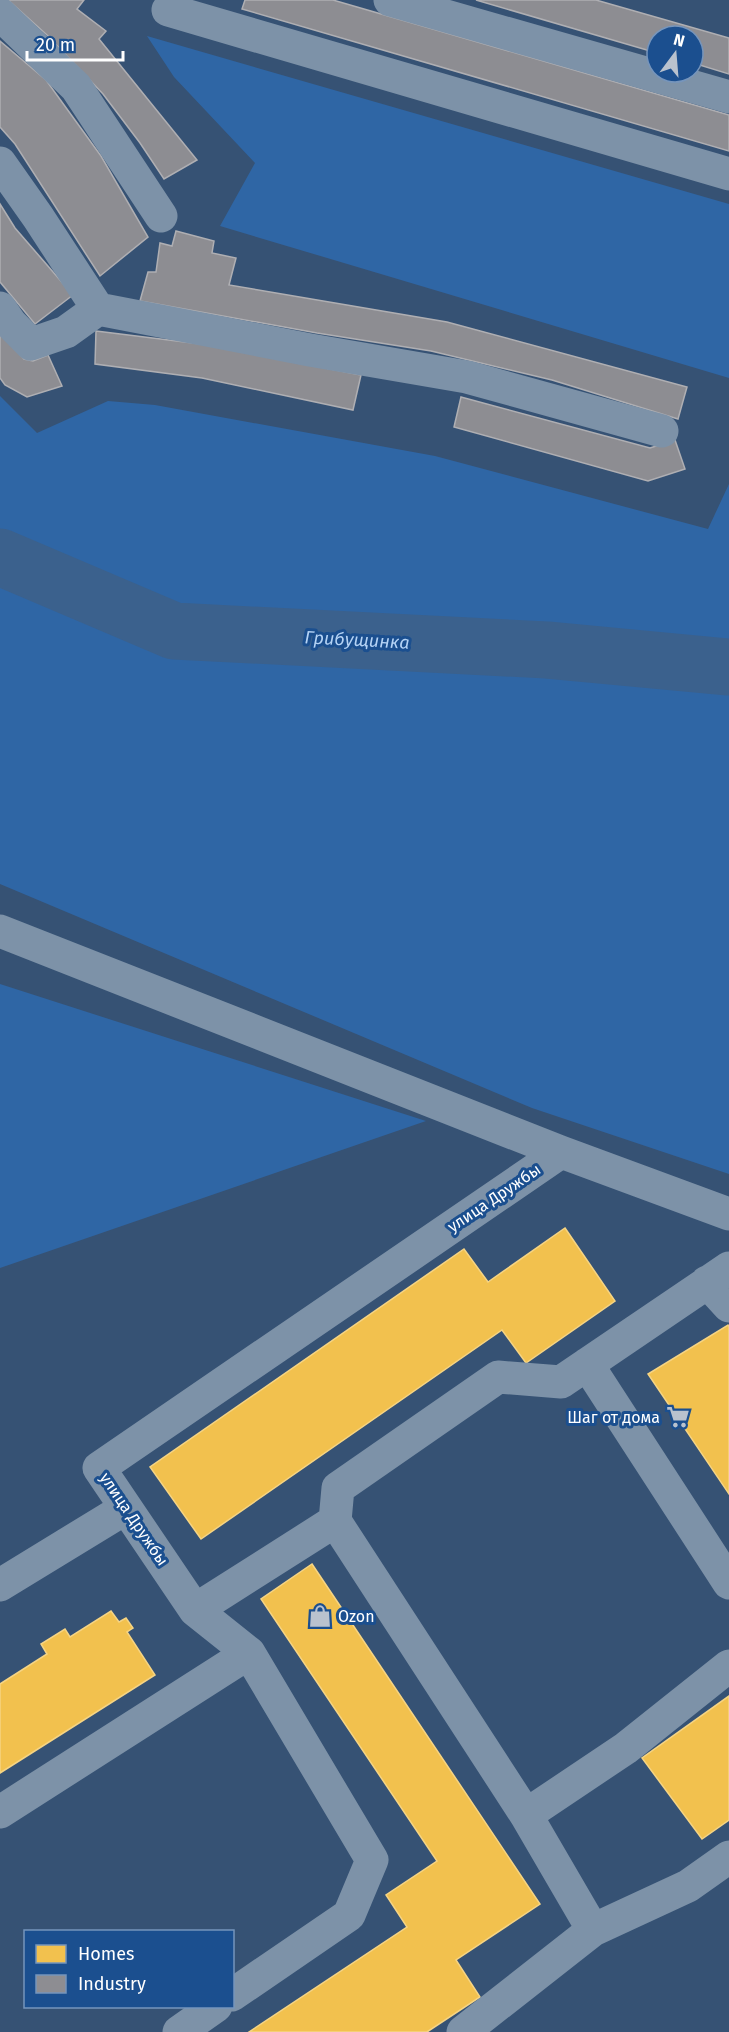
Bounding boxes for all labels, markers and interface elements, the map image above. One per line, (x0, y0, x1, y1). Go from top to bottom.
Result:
scale bar (27, 24, 123, 62)
north arrow (645, 24, 705, 84)
text: N (671, 29, 687, 51)
text: 20 m (36, 34, 75, 56)
water label: Грибущинка (304, 626, 410, 654)
street label: улица Дружбы (444, 1160, 544, 1236)
supermarket icon: Шаг от дома (665, 1404, 691, 1430)
place label: Шаг от дома (567, 1408, 660, 1427)
street label: улица Дружбы (96, 1469, 172, 1569)
shop icon: Ozon (307, 1603, 333, 1629)
place label: Ozon (338, 1607, 375, 1626)
legend (24, 1930, 234, 2008)
text: Homes (78, 1943, 134, 1965)
text: Industry (78, 1973, 146, 1995)

